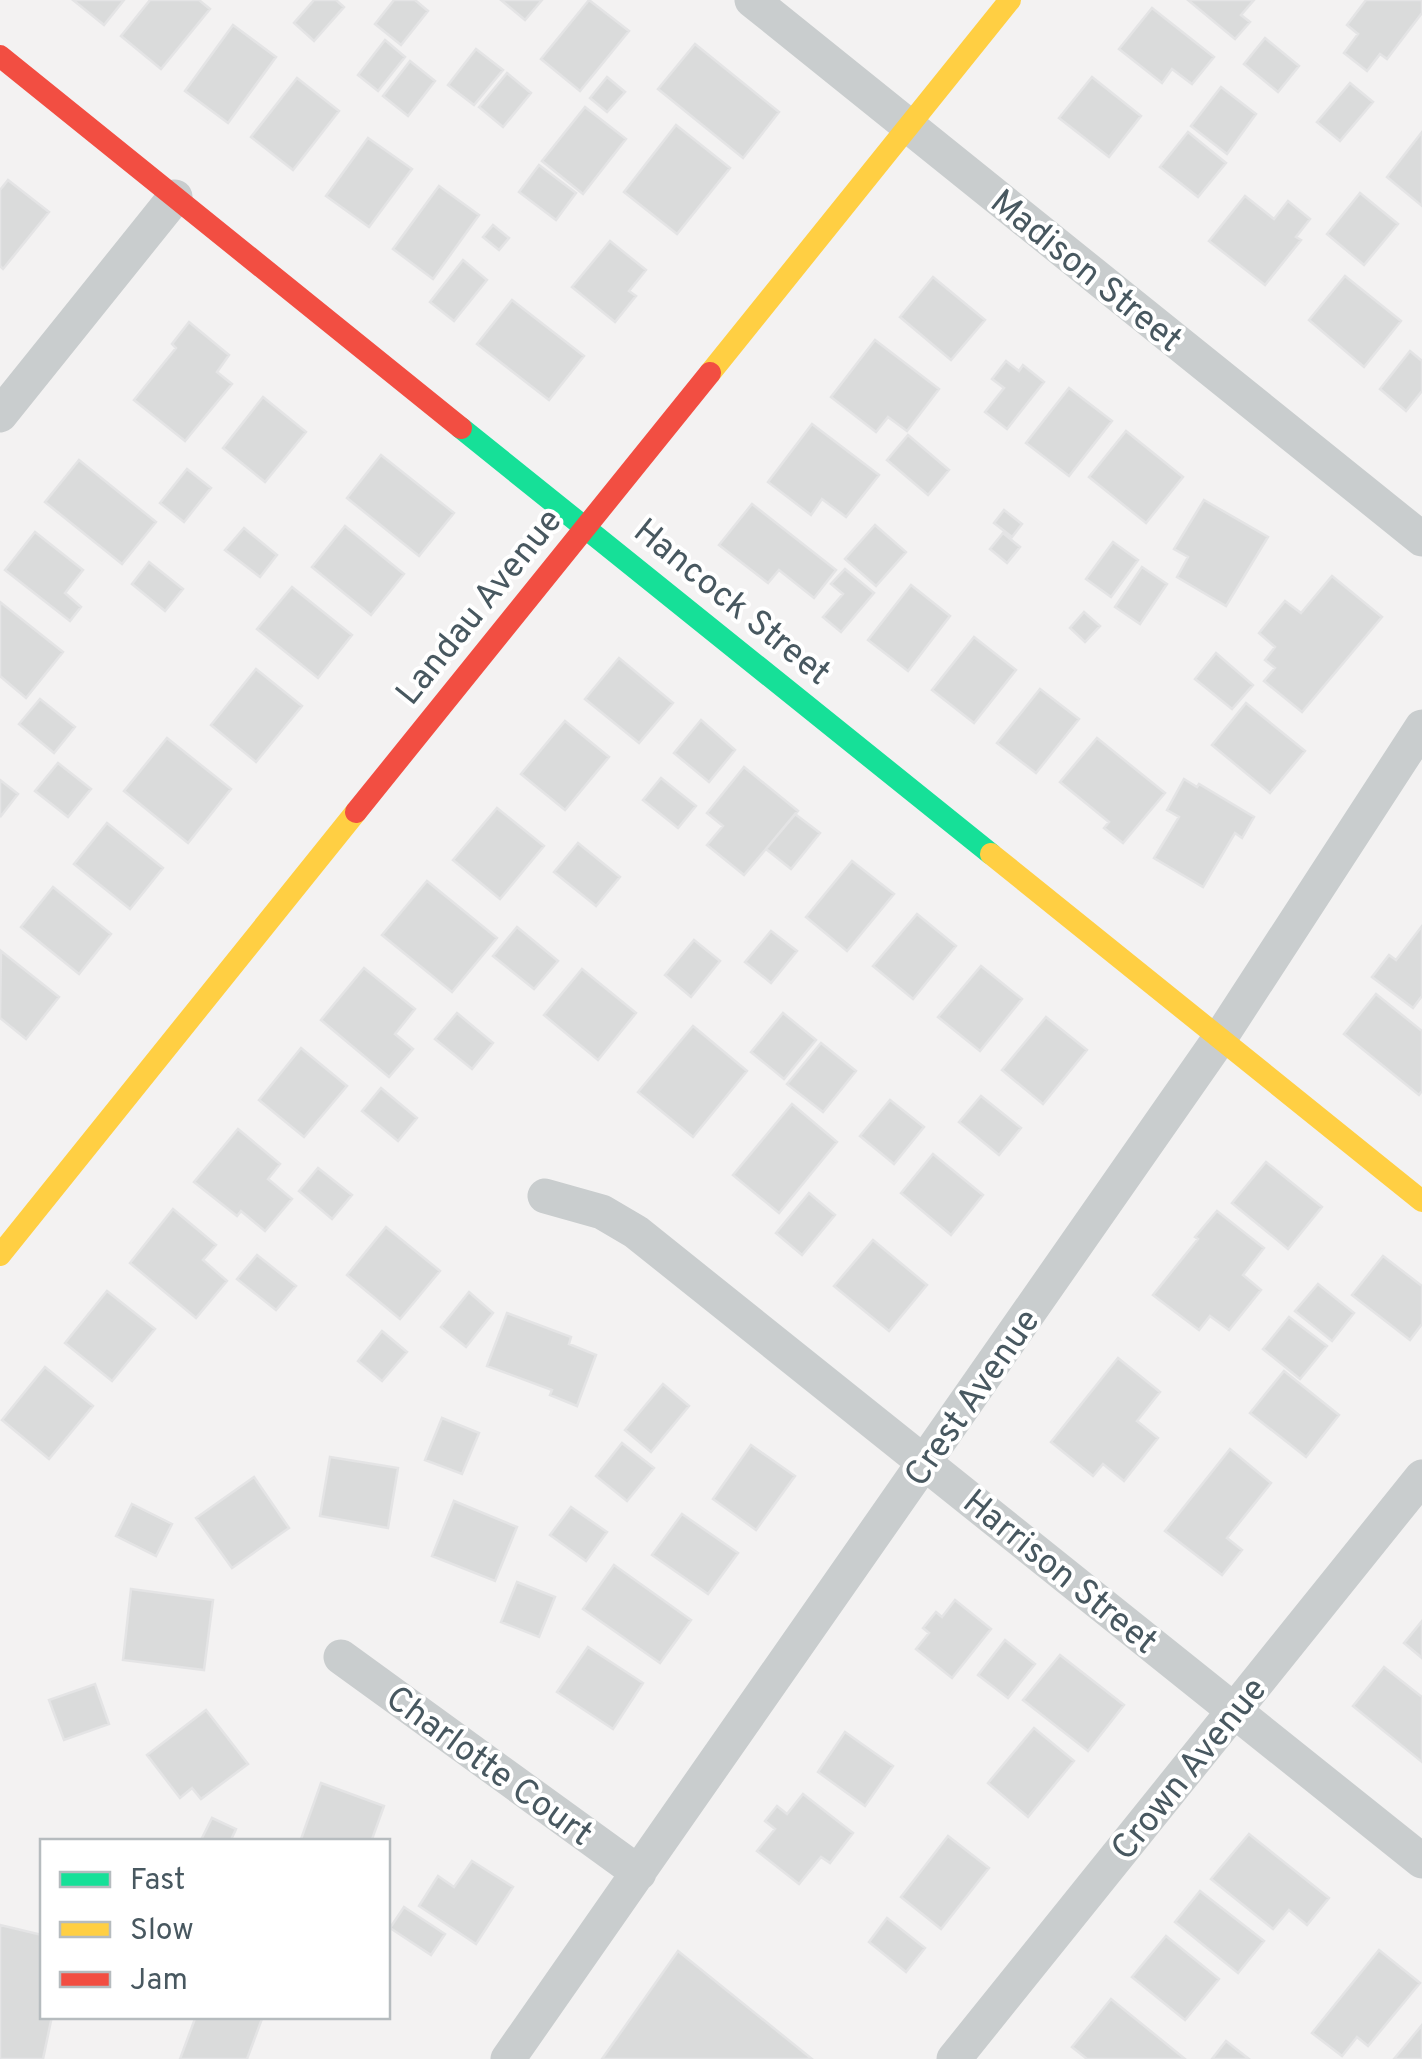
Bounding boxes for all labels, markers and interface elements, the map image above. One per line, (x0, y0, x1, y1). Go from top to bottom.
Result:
street label: Madison Street (980, 182, 1190, 363)
street label: Landau Avenue (388, 501, 573, 715)
street label: Hancock Street (624, 510, 839, 696)
street label: Crest Avenue (896, 1301, 1051, 1496)
street label: Harrison Street (953, 1481, 1165, 1665)
street label: Crown Avenue (1103, 1669, 1278, 1870)
street label: Charlotte Court (376, 1677, 600, 1857)
legend (40, 1839, 390, 2019)
text: Fast (130, 1863, 185, 1900)
text: Slow (130, 1913, 194, 1950)
text: Jam (130, 1963, 188, 2000)

